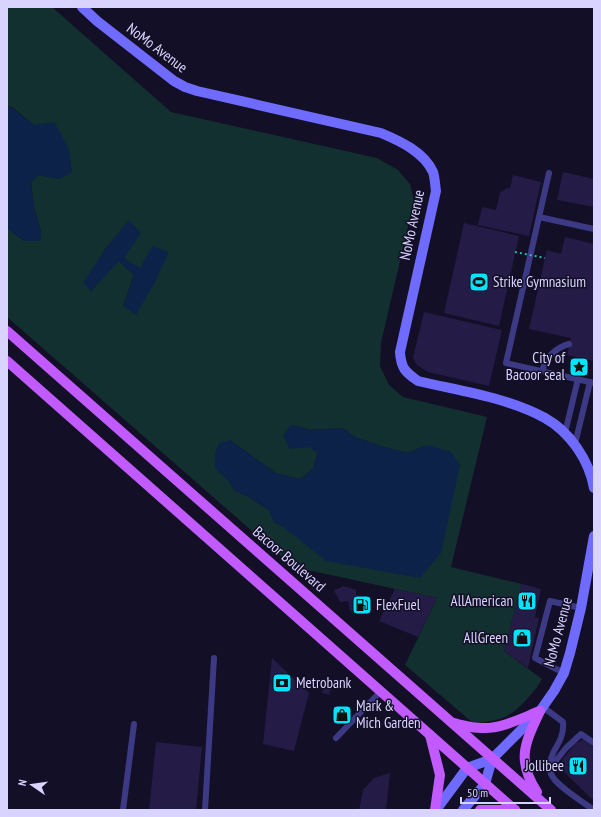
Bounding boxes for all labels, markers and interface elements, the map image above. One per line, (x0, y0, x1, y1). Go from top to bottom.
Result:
street label: NoMo Avenue (123, 19, 191, 77)
street label: NoMo Avenue (395, 188, 428, 262)
sports icon: Strike Gymnasium (468, 271, 490, 293)
place label: Strike Gymnasium (493, 272, 586, 291)
place label: City of Bacoor seal (506, 348, 566, 384)
place icon: City of Bacoor seal (568, 356, 590, 378)
street label: Bacoor Boulevard (249, 522, 330, 595)
restaurant icon: AllAmerican (516, 590, 538, 612)
place label: AllAmerican (451, 591, 513, 610)
fuel station icon: FlexFuel (351, 594, 373, 616)
place label: FlexFuel (376, 595, 421, 614)
street label: NoMo Avenue (539, 595, 576, 669)
shop icon: AllGreen (511, 627, 533, 649)
place label: AllGreen (464, 628, 508, 647)
bank icon: Metrobank (271, 672, 293, 694)
place label: Metrobank (296, 673, 352, 692)
place label: Mark & Mich Garden (356, 696, 421, 732)
shop icon: Mark & Mich Garden (331, 704, 353, 726)
restaurant icon: Jollibee (567, 755, 589, 777)
place label: Jollibee (524, 756, 564, 775)
north arrow (12, 765, 52, 805)
text: N (15, 778, 30, 787)
scale bar (461, 779, 550, 805)
text: 50 m (467, 785, 488, 800)

